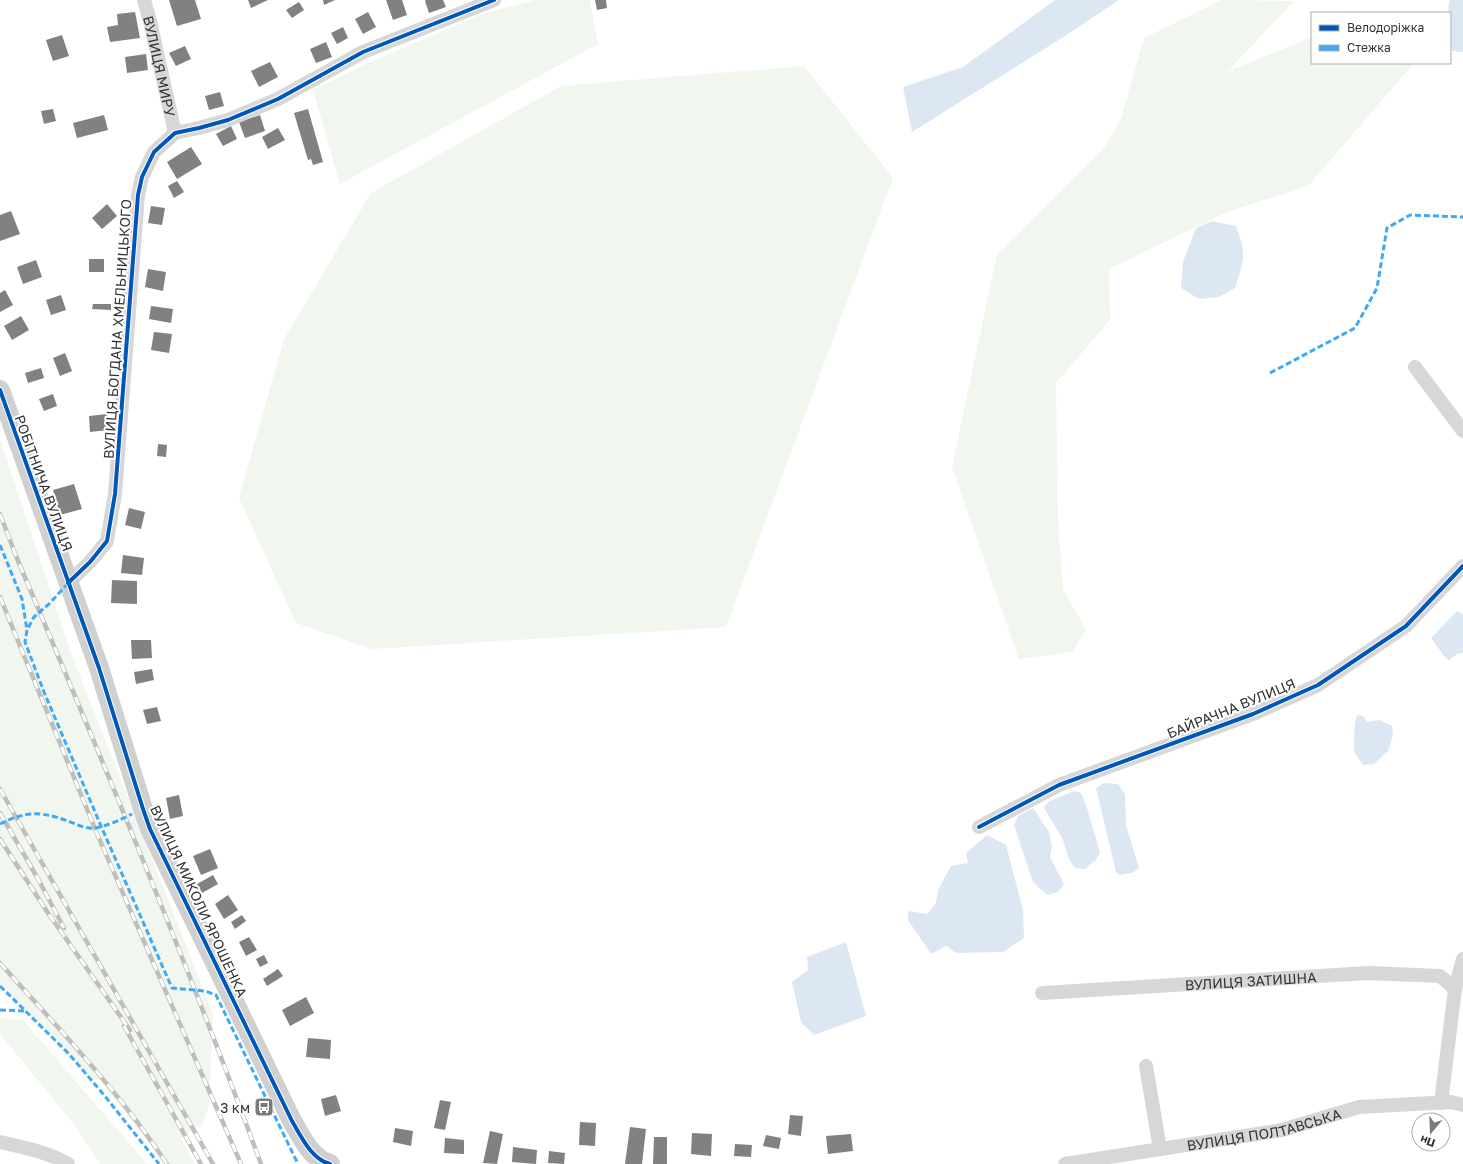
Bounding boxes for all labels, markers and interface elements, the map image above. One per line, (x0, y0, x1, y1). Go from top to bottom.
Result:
legend (1311, 12, 1451, 64)
street label: ВУЛИЦЯ МИРУ (140, 13, 180, 119)
text: Велодоріжка (1347, 20, 1424, 35)
text: Стежка (1347, 40, 1391, 55)
street label: ВУЛИЦЯ БОГДАНА ХМЕЛЬНИЦЬКОГО (99, 199, 135, 459)
street label: РОБІТНИЧА ВУЛИЦЯ (11, 412, 77, 554)
street label: БАЙРАЧНА ВУЛИЦЯ (1164, 674, 1298, 742)
street label: ВУЛИЦЯ МИКОЛИ ЯРОШЕНКА (147, 802, 251, 1000)
street label: ВУЛИЦЯ ЗАТИШНА (1184, 968, 1318, 993)
bus stop icon: 3 км (253, 1096, 275, 1118)
place label: 3 км (220, 1099, 250, 1116)
street label: ВУЛИЦЯ ПОЛТАВСЬКА (1186, 1104, 1343, 1153)
north arrow (1411, 1112, 1451, 1152)
text: Пн (1418, 1133, 1437, 1151)

